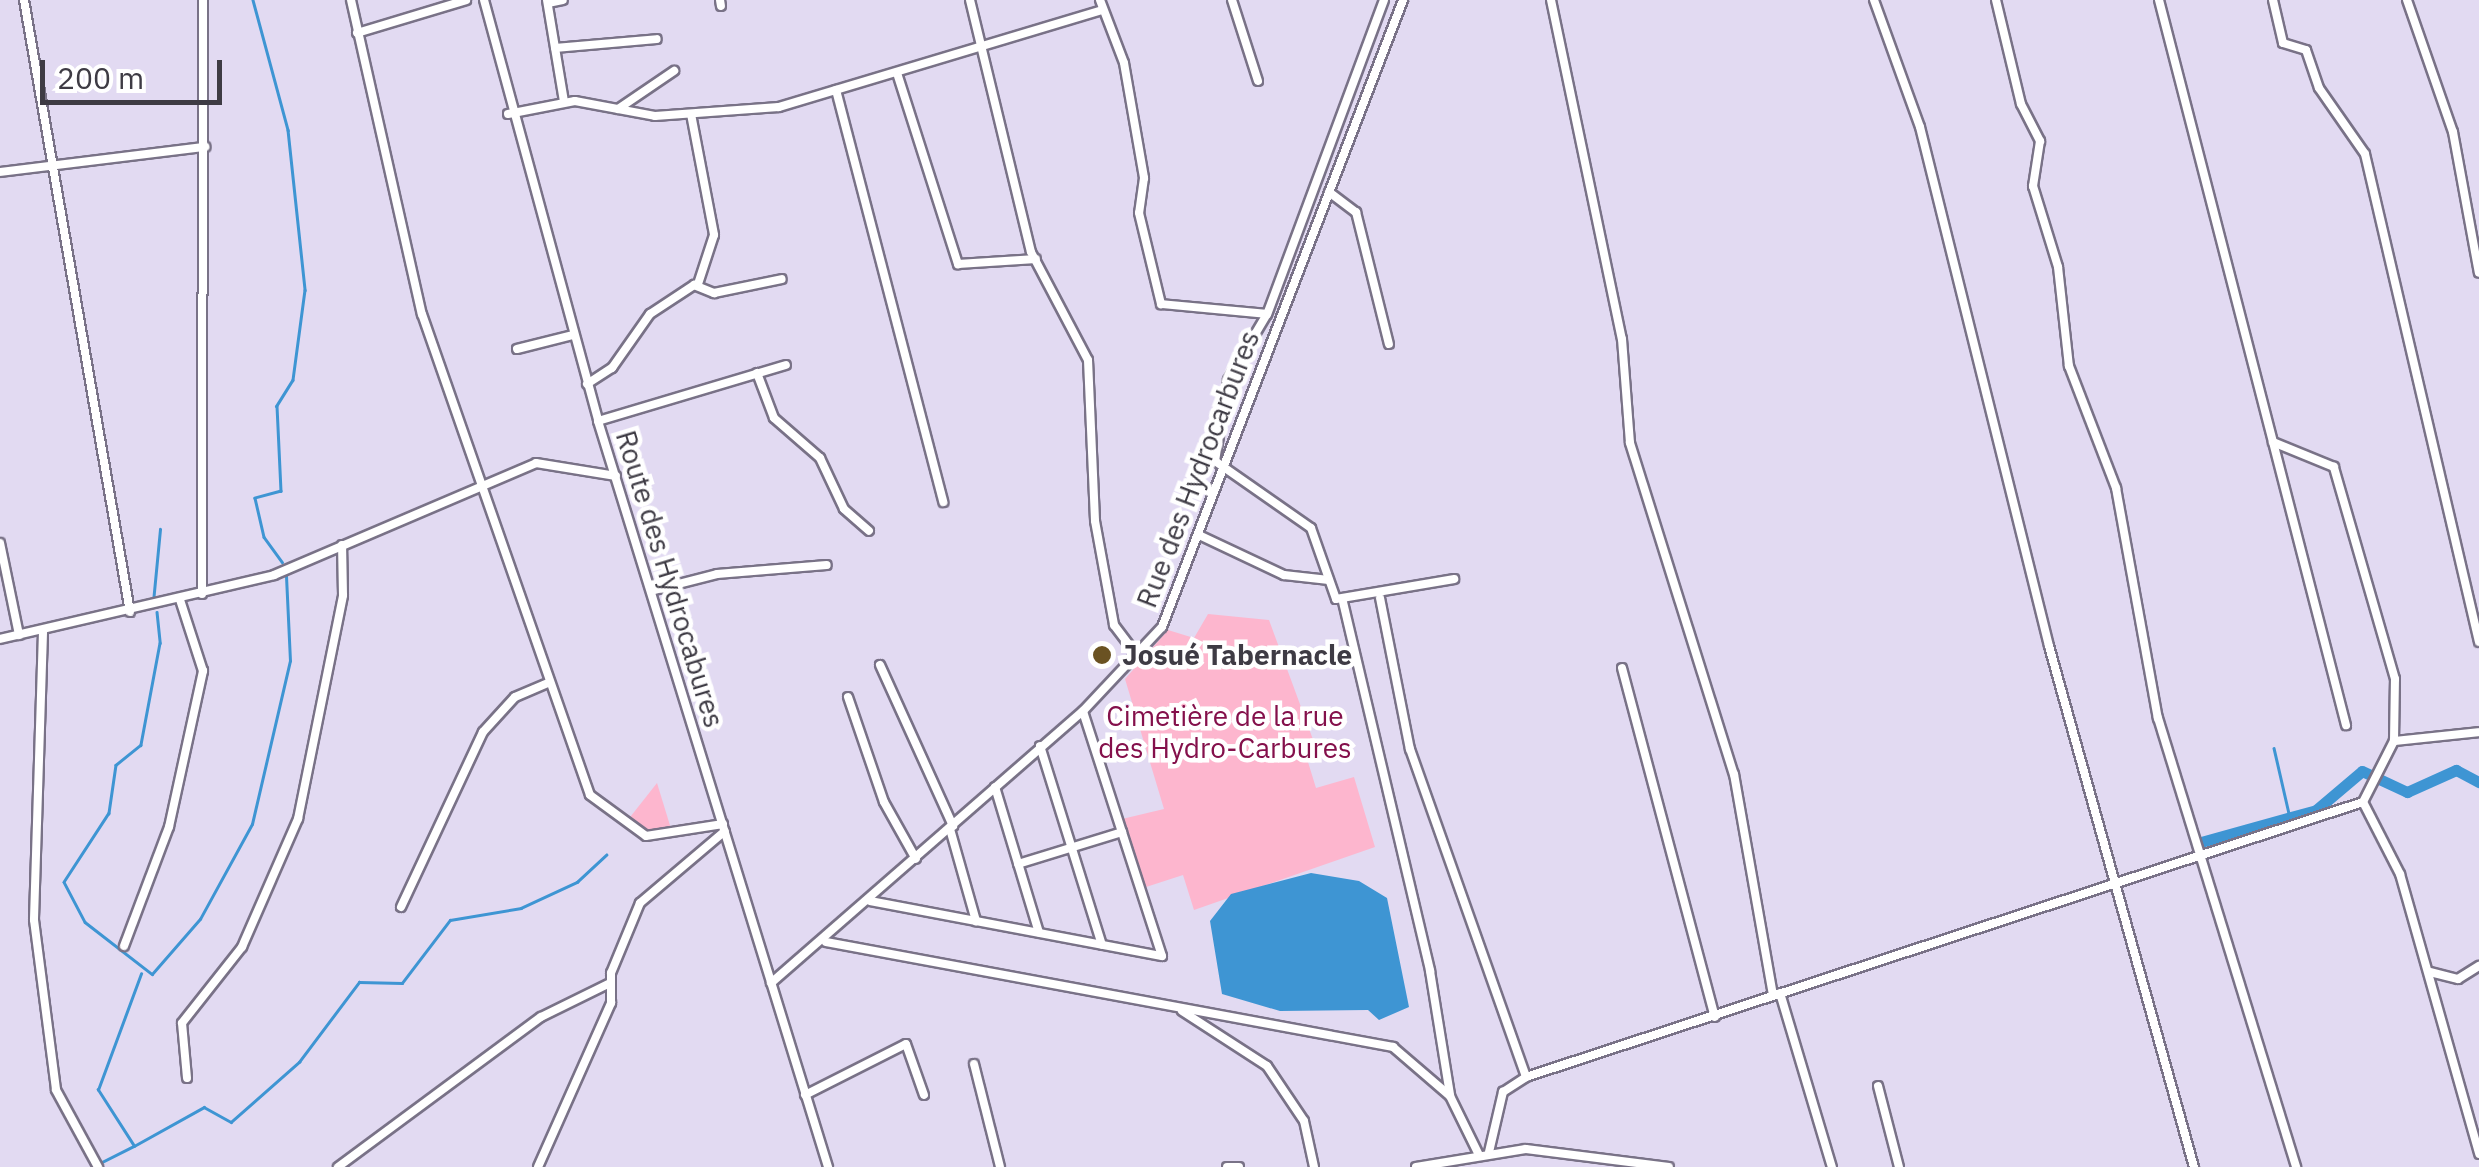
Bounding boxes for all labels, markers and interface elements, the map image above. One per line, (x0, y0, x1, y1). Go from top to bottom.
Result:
scale bar (45, 40, 228, 102)
text: 200 m (57, 58, 144, 97)
street label: Rue des Hydrocarbures (1130, 326, 1266, 612)
street label: Route des Hydrocabures (609, 427, 731, 731)
place label: Josué Tabernacle (1122, 638, 1352, 672)
marker: Josué Tabernacle (1091, 644, 1113, 666)
park label: Cimetière de la rue des Hydro-Carbures (1098, 699, 1352, 765)

